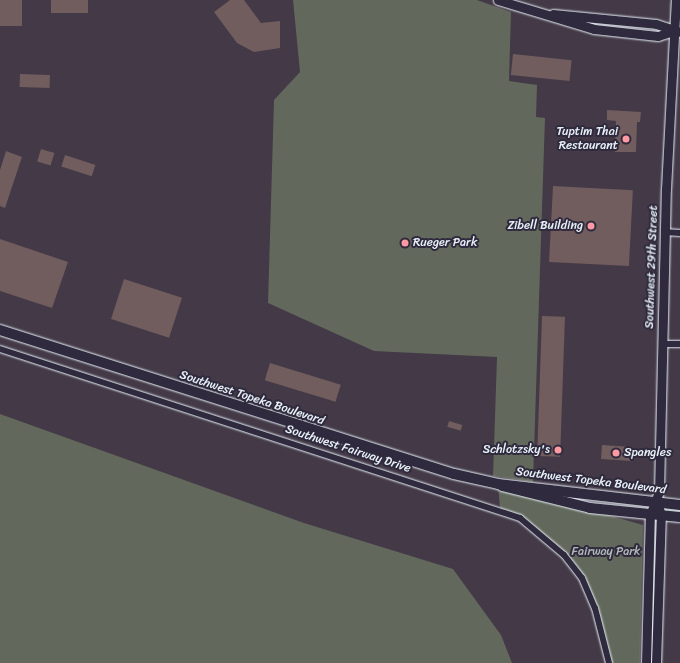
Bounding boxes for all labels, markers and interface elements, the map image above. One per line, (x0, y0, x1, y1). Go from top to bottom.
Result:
place label: Tuptim Thai Restaurant (556, 125, 618, 153)
marker: Tuptim Thai Restaurant (621, 134, 631, 144)
street label: Southwest 29th Street (643, 205, 661, 329)
place label: Zibell Building (507, 219, 583, 233)
marker: Zibell Building (586, 221, 596, 231)
place label: Rueger Park (413, 236, 477, 250)
marker: Rueger Park (400, 238, 410, 248)
street label: Southwest Topeka Boulevard (178, 368, 326, 428)
street label: Southwest Fairway Drive (283, 422, 413, 476)
place label: Schlotzsky's (483, 443, 550, 457)
marker: Schlotzsky's (553, 445, 563, 455)
place label: Spangles (624, 446, 672, 460)
marker: Spangles (611, 448, 621, 458)
street label: Southwest Topeka Boulevard (515, 465, 667, 497)
park label: Fairway Park (572, 545, 640, 559)

